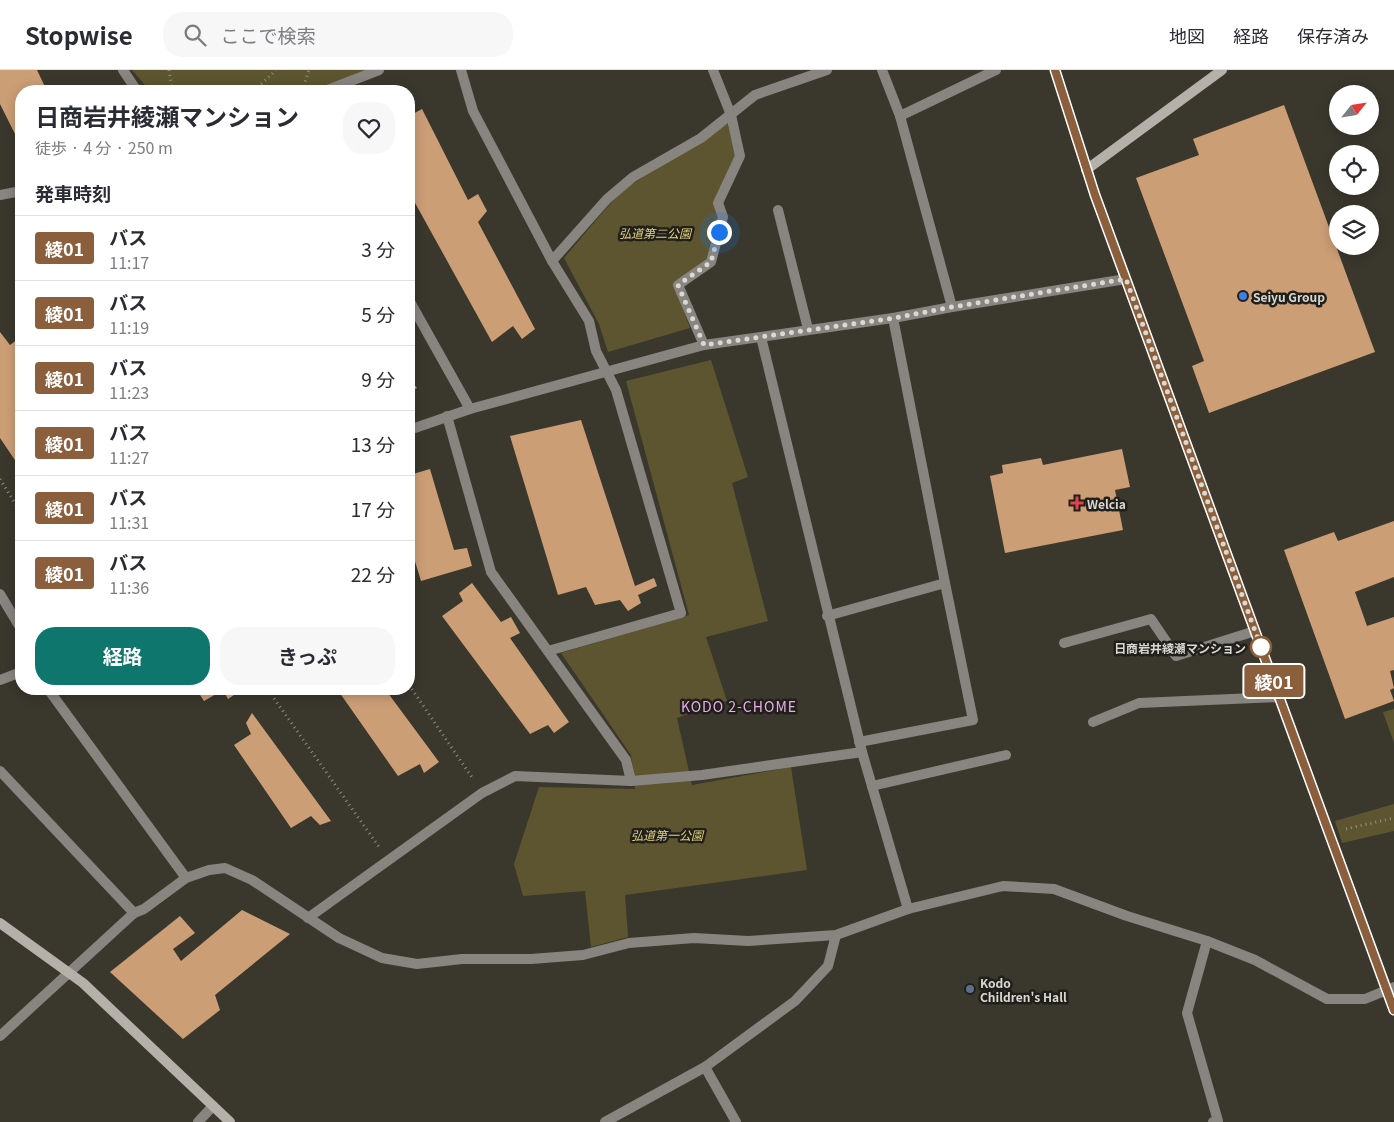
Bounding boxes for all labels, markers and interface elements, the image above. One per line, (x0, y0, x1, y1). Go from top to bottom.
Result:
search box (163, 12, 513, 57)
text: Stopwise (25, 17, 133, 52)
icon: search (181, 21, 209, 49)
text: ここで検索 (221, 21, 316, 48)
text: 地図 (1169, 22, 1205, 48)
text: 経路 (1233, 22, 1269, 48)
text: 保存済み (1297, 22, 1369, 48)
north arrow (1329, 85, 1379, 135)
map controls (1329, 85, 1379, 255)
text: 日商岩井綾瀬マンション (35, 98, 299, 133)
button: heart (343, 102, 395, 154)
text: 徒歩 · 4 分 · 250 m (35, 135, 173, 159)
button: locate (1329, 145, 1379, 195)
text: 発車時刻 (35, 179, 111, 206)
button: layers (1329, 205, 1379, 255)
your location (707, 220, 732, 245)
text: バス (109, 223, 147, 250)
park label: 弘道第二公園 (619, 224, 693, 241)
text: 綾01 (45, 235, 84, 261)
text: 3 分 (361, 235, 395, 262)
text: 11:17 (109, 250, 149, 274)
text: バス (109, 288, 147, 315)
place label: Seiyu Group (1253, 288, 1325, 305)
marker: Seiyu Group (1237, 290, 1249, 302)
text: 綾01 (45, 300, 84, 326)
text: 5 分 (361, 300, 395, 327)
text: 11:19 (109, 315, 149, 339)
text: バス (109, 353, 147, 380)
text: 綾01 (45, 365, 84, 391)
text: 9 分 (361, 365, 395, 392)
text: 11:23 (109, 380, 149, 404)
text: バス (109, 418, 147, 445)
text: 綾01 (45, 430, 84, 456)
text: 13 分 (351, 430, 395, 457)
text: 11:27 (109, 445, 149, 469)
text: バス (109, 483, 147, 510)
text: 綾01 (45, 495, 84, 521)
text: 17 分 (351, 495, 395, 522)
place label: Welcia (1087, 495, 1126, 512)
marker: Welcia (1071, 497, 1083, 509)
text: 11:31 (109, 510, 149, 534)
text: バス (109, 548, 147, 575)
text: 綾01 (45, 560, 84, 586)
text: 22 分 (351, 560, 395, 587)
text: 11:36 (109, 575, 149, 599)
button: 経路 (35, 627, 210, 685)
button: きっぷ (220, 627, 395, 685)
marker: 日商岩井綾瀬マンション (1250, 636, 1272, 658)
place label: 日商岩井綾瀬マンション (1114, 639, 1246, 656)
line badge: 綾01 (1245, 665, 1303, 697)
text: 綾01 (1254, 668, 1294, 694)
district label: KODO 2-CHOME (681, 696, 797, 716)
park label: 弘道第一公園 (631, 826, 705, 843)
place label: Kodo Children's Hall (980, 974, 1067, 1005)
marker: Kodo Children's Hall (964, 983, 976, 995)

